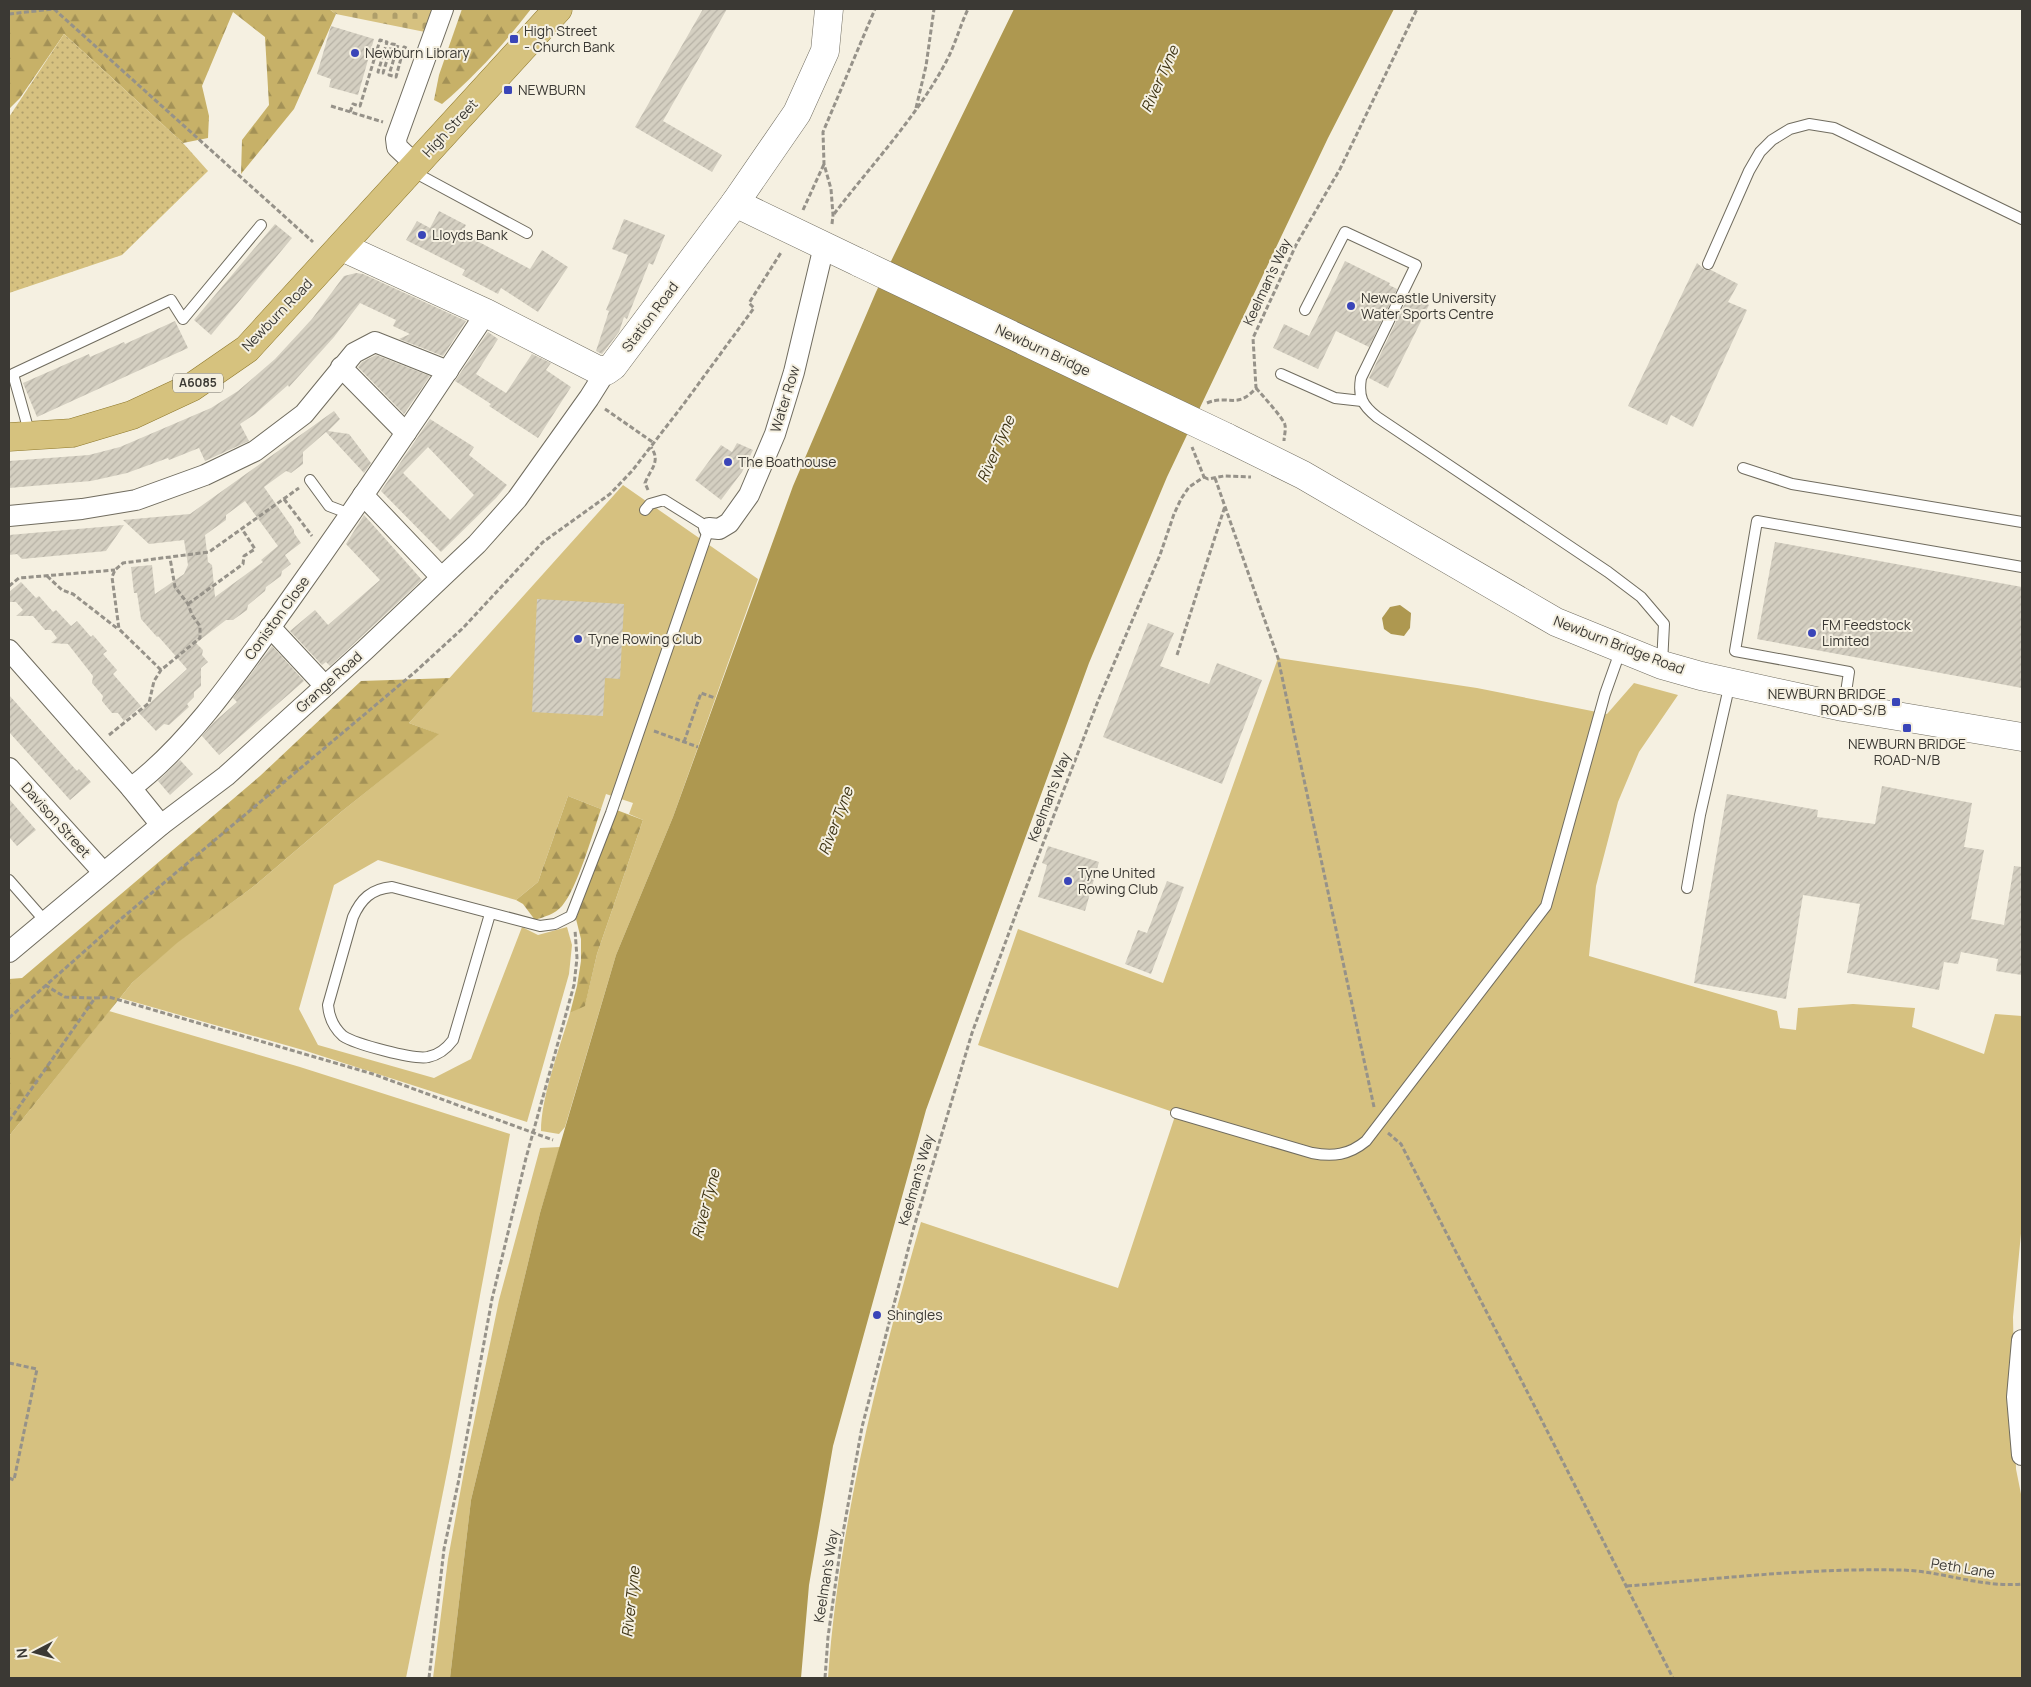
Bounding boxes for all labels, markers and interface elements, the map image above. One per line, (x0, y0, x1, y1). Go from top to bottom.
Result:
place label: High Street - Church Bank (524, 21, 616, 56)
marker: High Street - Church Bank (508, 33, 520, 45)
water label: River Tyne (1136, 41, 1184, 115)
place label: Newburn Library (365, 43, 470, 62)
marker: Newburn Library (349, 47, 361, 59)
place label: NEWBURN (518, 80, 585, 99)
marker: NEWBURN (502, 84, 514, 96)
street label: High Street (418, 94, 482, 161)
place label: Lloyds Bank (432, 225, 509, 244)
marker: Lloyds Bank (416, 229, 428, 241)
street label: Keelman's Way (1238, 235, 1295, 328)
street label: Newburn Road (237, 274, 316, 355)
street label: Station Road (617, 278, 682, 356)
place label: Newcastle University Water Sports Centre (1361, 288, 1497, 323)
marker: Newcastle University Water Sports Centre (1345, 300, 1357, 312)
street label: Newburn Bridge (993, 319, 1094, 380)
street label: Water Row (765, 363, 804, 435)
road number: A6085 (173, 373, 223, 392)
water label: River Tyne (972, 411, 1020, 485)
place label: The Boathouse (738, 452, 836, 471)
marker: The Boathouse (722, 456, 734, 468)
street label: Coniston Close (240, 572, 313, 663)
street label: Newburn Bridge Road (1551, 611, 1687, 678)
place label: FM Feedstock Limited (1822, 615, 1912, 650)
marker: FM Feedstock Limited (1806, 627, 1818, 639)
place label: Tyne Rowing Club (588, 629, 702, 648)
marker: Tyne Rowing Club (572, 633, 584, 645)
street label: Grange Road (291, 647, 366, 717)
place label: NEWBURN BRIDGE ROAD-S/B (1768, 684, 1886, 719)
marker: NEWBURN BRIDGE ROAD-S/B (1890, 696, 1902, 708)
marker: NEWBURN BRIDGE ROAD-N/B (1901, 722, 1913, 734)
place label: NEWBURN BRIDGE ROAD-N/B (1848, 734, 1966, 769)
street label: Keelman's Way (1023, 749, 1074, 844)
street label: Davison Street (17, 778, 96, 862)
water label: River Tyne (813, 783, 858, 858)
place label: Tyne United Rowing Club (1078, 863, 1158, 898)
marker: Tyne United Rowing Club (1062, 875, 1074, 887)
street label: Keelman's Way (893, 1131, 938, 1228)
water label: River Tyne (686, 1166, 725, 1241)
place label: Shingles (887, 1305, 943, 1324)
marker: Shingles (871, 1309, 883, 1321)
street label: Keelman's Way (809, 1527, 842, 1624)
street label: Peth Lane (1930, 1553, 1997, 1582)
water label: River Tyne (616, 1564, 645, 1638)
north arrow (10, 1627, 60, 1677)
text: N (12, 1647, 32, 1659)

